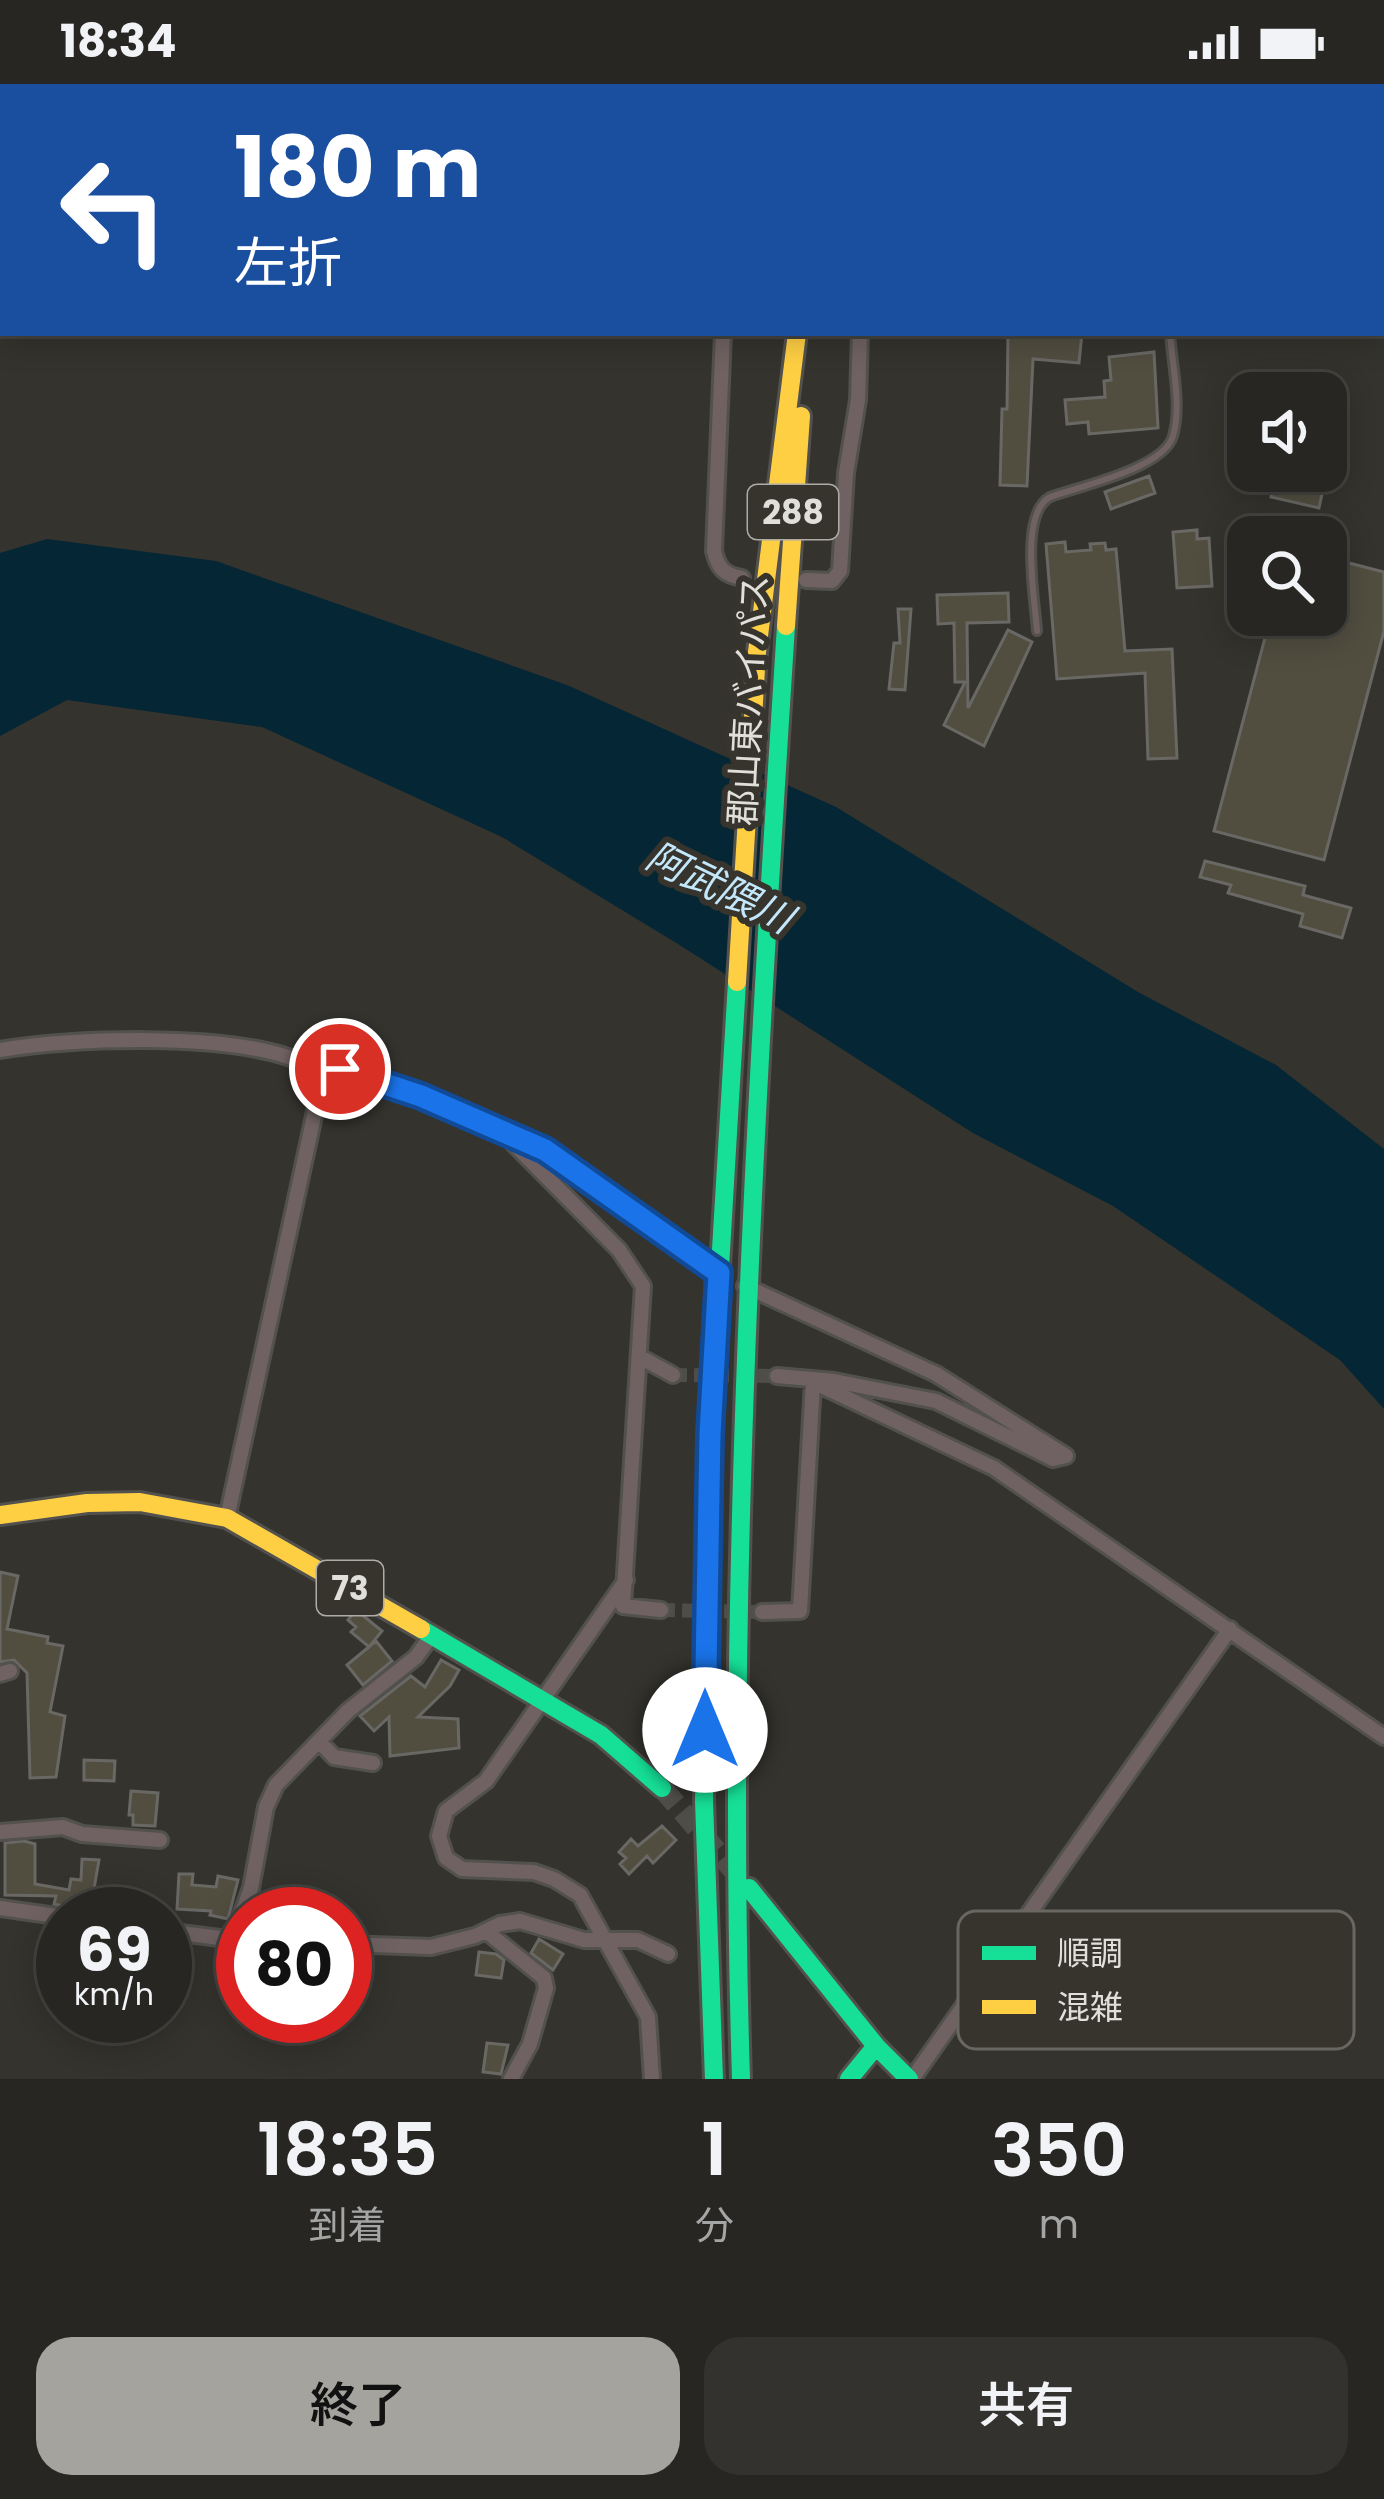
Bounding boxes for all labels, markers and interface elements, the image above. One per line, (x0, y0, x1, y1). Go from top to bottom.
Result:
text: 18:34 (60, 10, 177, 73)
text: 180 m (234, 109, 482, 226)
icon: left (36, 132, 192, 288)
text: 左折 (234, 225, 342, 301)
map controls (1227, 372, 1347, 636)
button: sound (1227, 372, 1347, 492)
road number: 288 (748, 485, 838, 539)
button: search (1227, 516, 1347, 636)
street label: 郡山東バイパス (716, 573, 781, 827)
water label: 阿武隈川 (638, 829, 806, 948)
pin (289, 1018, 391, 1120)
icon: arrive (307, 1036, 373, 1102)
road number: 73 (317, 1561, 383, 1615)
position arrow (642, 1667, 768, 1793)
speed limit sign: 80 (216, 1887, 372, 2043)
text: 69 (76, 1908, 152, 1992)
legend (958, 1911, 1354, 2049)
text: 順調 (1057, 1930, 1123, 1977)
text: km/h (74, 1973, 154, 2016)
text: 混雑 (1057, 1984, 1123, 2031)
text: 18:35 (257, 2099, 438, 2200)
text: 1 (701, 2099, 727, 2200)
text: 350 (991, 2100, 1127, 2201)
text: m (1039, 2197, 1079, 2252)
text: 到着 (308, 2198, 386, 2253)
text: 分 (695, 2198, 734, 2253)
button: 終了 (36, 2337, 680, 2475)
button: 共有 (704, 2337, 1348, 2475)

